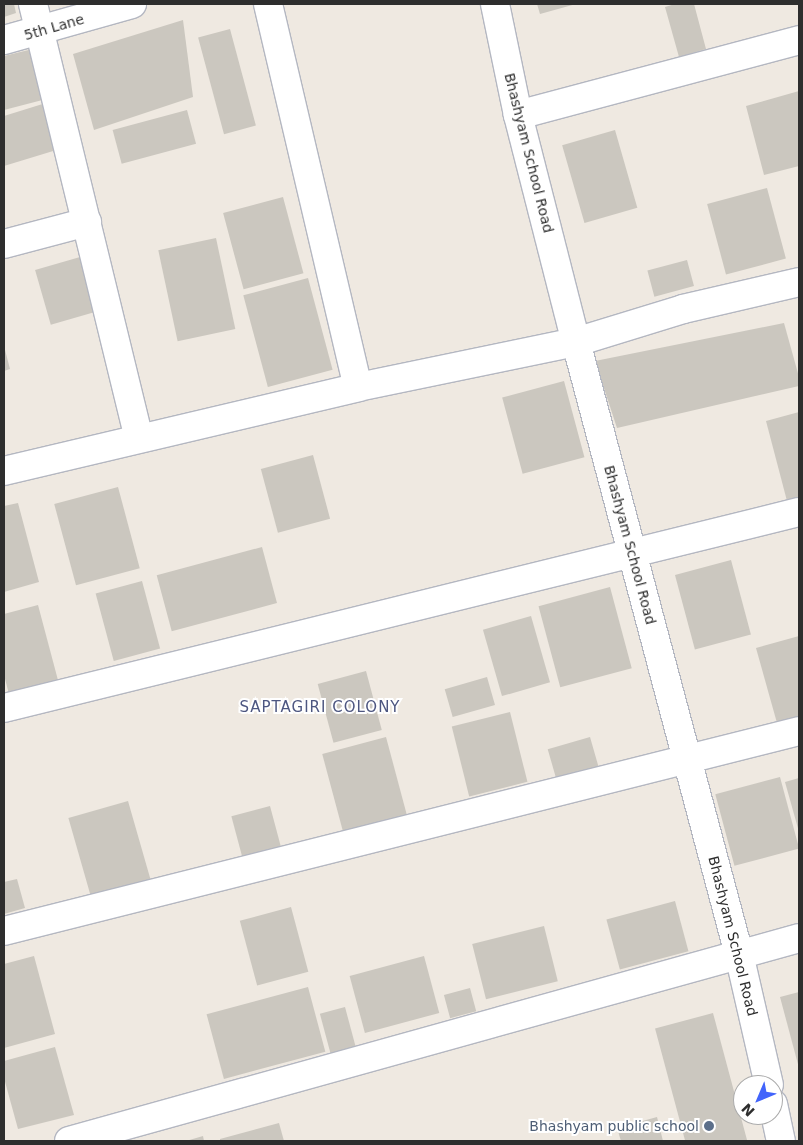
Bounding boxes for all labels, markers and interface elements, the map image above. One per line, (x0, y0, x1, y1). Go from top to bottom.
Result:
street label: 5th Lane (22, 10, 86, 44)
street label: Bhashyam School Road (501, 71, 557, 235)
street label: Bhashyam School Road (601, 464, 659, 626)
district label: SAPTAGIRI COLONY (237, 699, 403, 717)
street label: Bhashyam School Road (705, 854, 761, 1018)
north arrow (733, 1075, 783, 1125)
text: N (738, 1100, 758, 1120)
place label: Bhashyam public school (529, 1118, 699, 1134)
marker: Bhashyam public school (703, 1120, 715, 1132)

